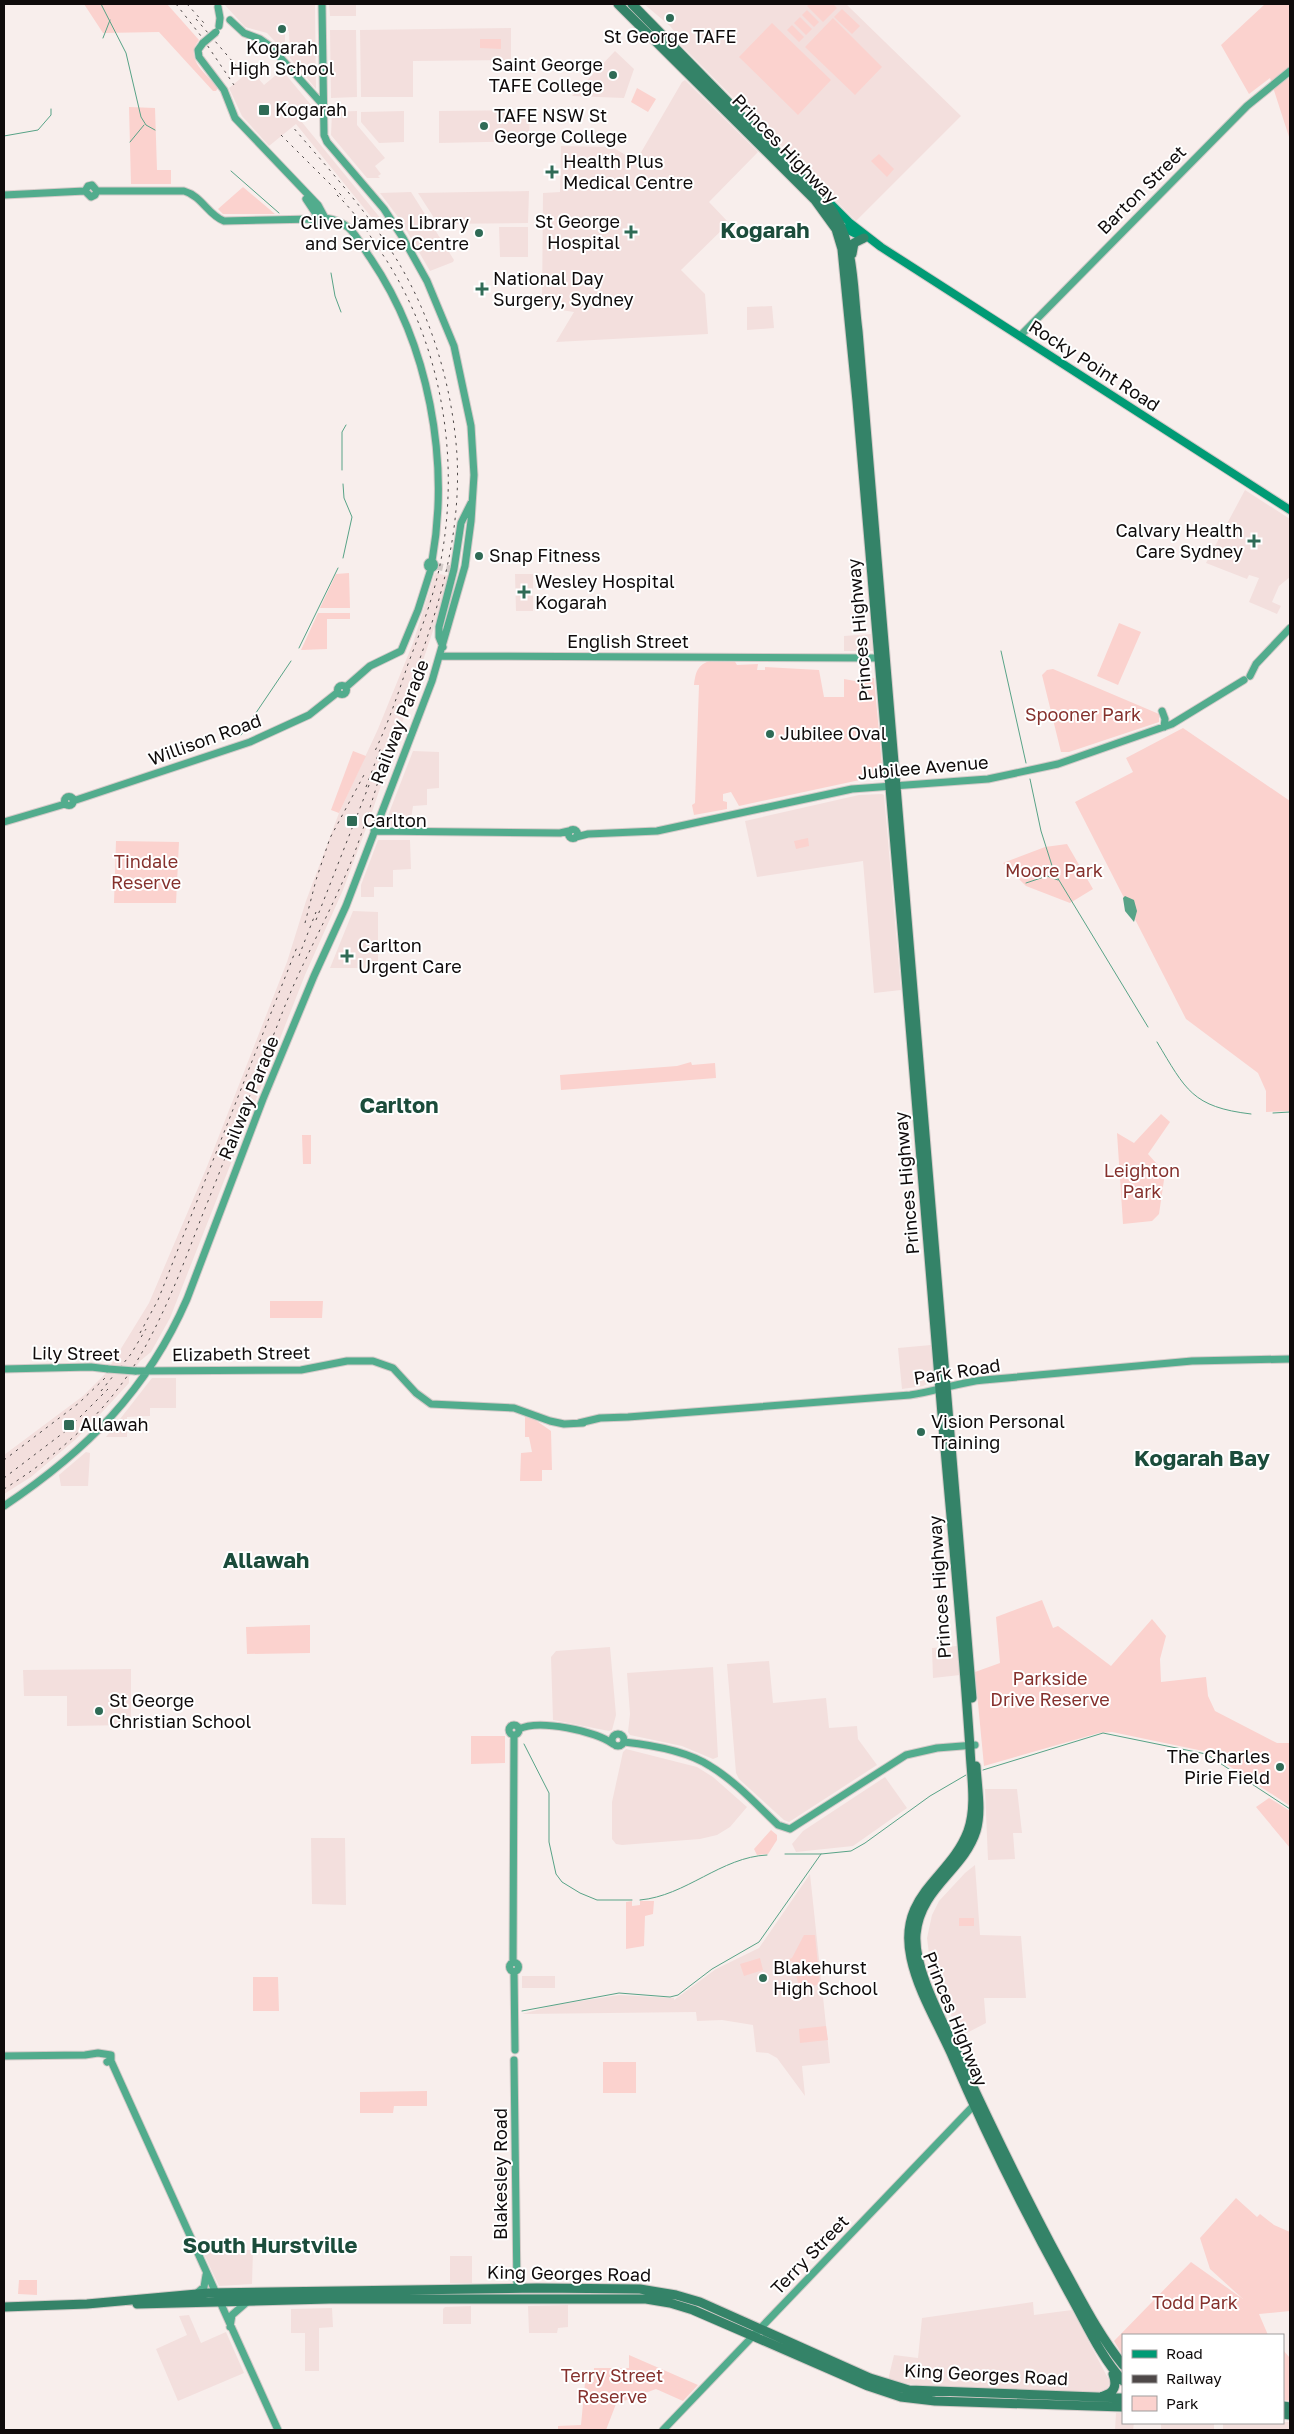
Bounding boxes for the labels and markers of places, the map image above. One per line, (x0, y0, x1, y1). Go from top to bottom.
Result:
marker: St George TAFE (664, 12, 676, 24)
marker: Kogarah High School (276, 23, 288, 35)
place label: St George TAFE (603, 25, 737, 47)
place label: Kogarah High School (230, 36, 335, 79)
place label: Saint George TAFE College (489, 53, 603, 96)
marker: Saint George TAFE College (607, 69, 619, 81)
place label: Kogarah (275, 98, 347, 120)
marker: Kogarah (257, 103, 271, 117)
place label: TAFE NSW St George College (494, 104, 627, 147)
marker: TAFE NSW St George College (478, 120, 490, 132)
place label: Health Plus Medical Centre (563, 150, 693, 193)
marker: Health Plus Medical Centre (545, 165, 559, 179)
place label: St George Hospital (535, 210, 620, 253)
place label: Clive James Library and Service Centre (300, 211, 469, 254)
marker: St George Hospital (624, 225, 638, 239)
marker: Clive James Library and Service Centre (473, 227, 485, 239)
place label: National Day Surgery, Sydney (493, 267, 634, 310)
marker: National Day Surgery, Sydney (475, 282, 489, 296)
place label: Calvary Health Care Sydney (1115, 519, 1243, 562)
marker: Calvary Health Care Sydney (1247, 534, 1261, 548)
place label: Snap Fitness (489, 544, 601, 566)
marker: Snap Fitness (473, 550, 485, 562)
place label: Wesley Hospital Kogarah (535, 570, 675, 613)
marker: Wesley Hospital Kogarah (517, 585, 531, 599)
place label: Jubilee Oval (780, 722, 887, 744)
marker: Jubilee Oval (764, 728, 776, 740)
place label: Carlton (363, 809, 427, 831)
marker: Carlton (345, 814, 359, 828)
place label: Carlton Urgent Care (358, 934, 462, 977)
marker: Carlton Urgent Care (340, 949, 354, 963)
place label: Vision Personal Training (931, 1410, 1065, 1453)
place label: Allawah (80, 1413, 149, 1435)
marker: Allawah (62, 1418, 76, 1432)
marker: Vision Personal Training (915, 1426, 927, 1438)
place label: St George Christian School (109, 1689, 251, 1732)
marker: St George Christian School (93, 1705, 105, 1717)
place label: The Charles Pirie Field (1167, 1745, 1270, 1788)
marker: The Charles Pirie Field (1274, 1761, 1286, 1773)
place label: Blakehurst High School (773, 1956, 878, 1999)
marker: Blakehurst High School (757, 1972, 769, 1984)

